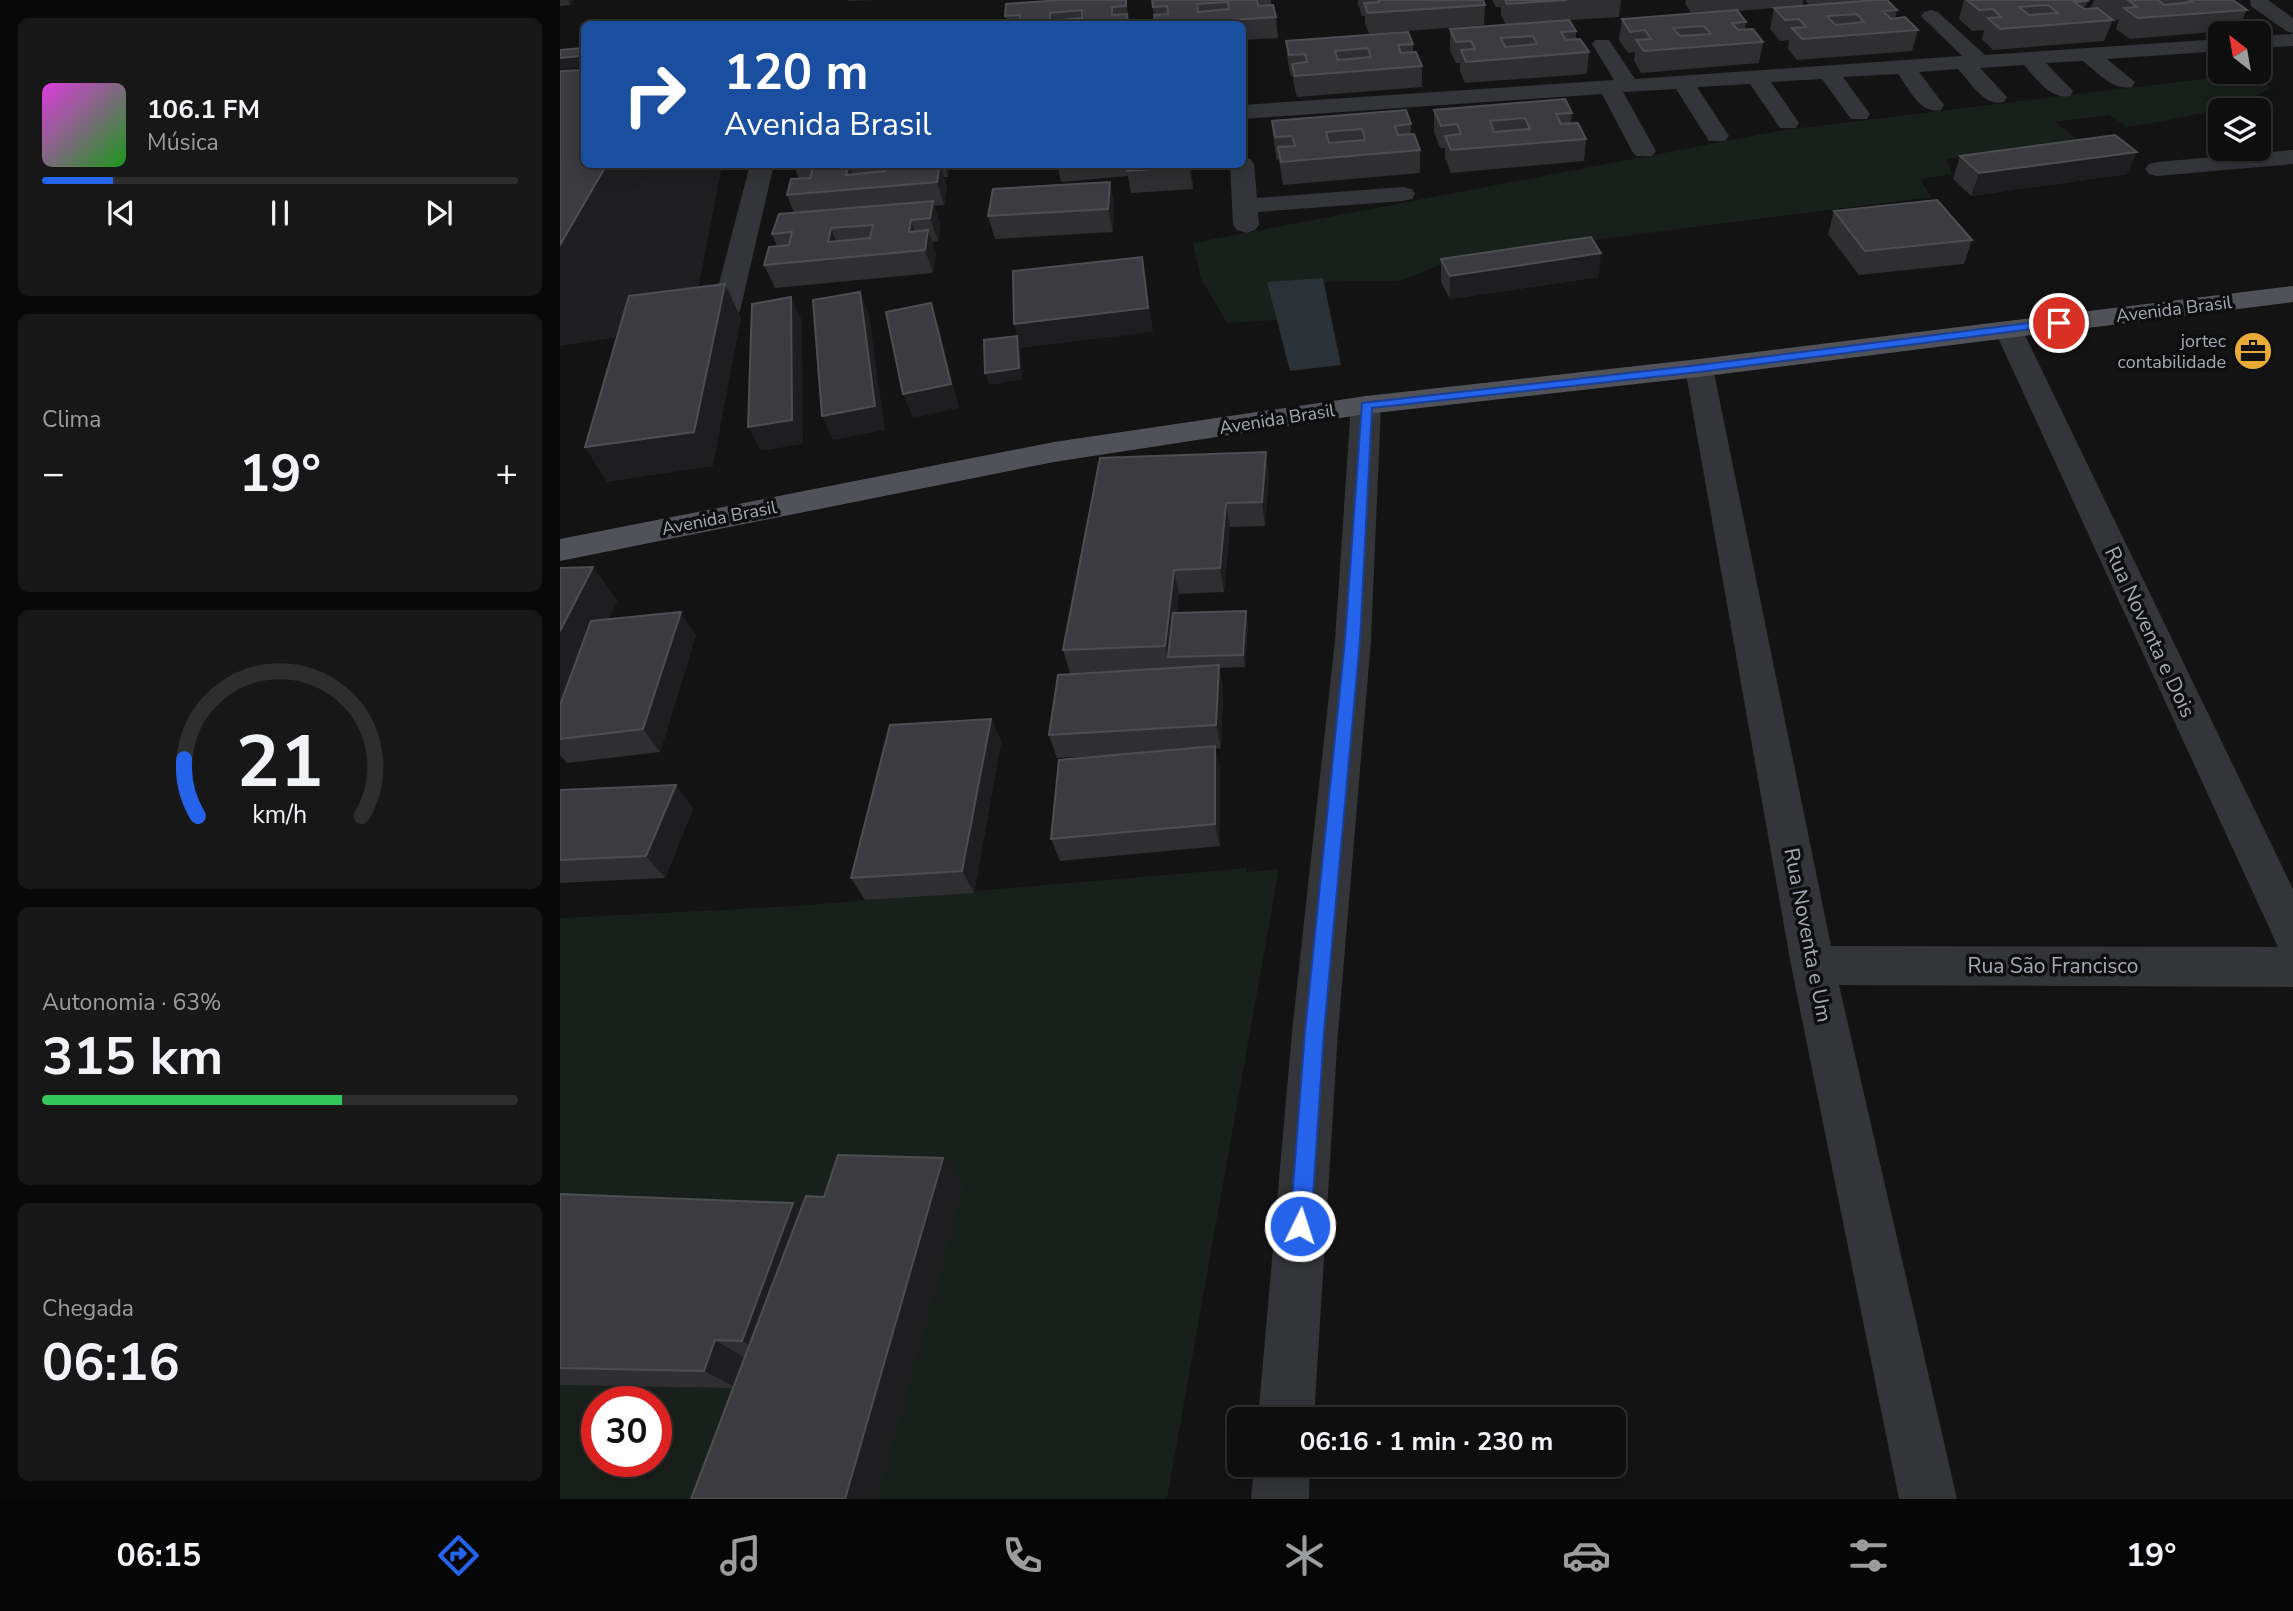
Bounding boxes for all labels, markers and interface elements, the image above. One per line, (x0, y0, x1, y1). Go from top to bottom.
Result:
north arrow (2208, 21, 2272, 84)
map controls (2208, 21, 2271, 161)
text: 120 m (724, 39, 868, 106)
icon: right (609, 49, 700, 140)
text: 106.1 FM (147, 92, 260, 127)
button: layers (2208, 98, 2271, 161)
text: Avenida Brasil (724, 103, 931, 146)
text: Música (147, 127, 219, 158)
icon: previous (102, 194, 140, 232)
icon: pause (261, 194, 299, 232)
icon: next (420, 194, 458, 232)
street label: Avenida Brasil (2115, 290, 2234, 328)
pin (2029, 293, 2089, 353)
icon: arrive (2040, 304, 2078, 342)
place label: jortec contabilidade (2117, 329, 2226, 374)
office icon: jortec contabilidade (2232, 330, 2274, 372)
street label: Avenida Brasil (1218, 398, 1337, 440)
text: Clima (42, 404, 102, 435)
text: 19° (239, 438, 321, 509)
text: − (42, 448, 65, 499)
text: + (495, 448, 518, 499)
street label: Avenida Brasil (659, 495, 779, 541)
street label: Rua Noventa e Dois (2098, 542, 2202, 722)
text: 21 (236, 712, 324, 812)
text: km/h (252, 797, 308, 831)
street label: Rua Noventa e Um (1777, 846, 1839, 1024)
street label: Rua São Francisco (1967, 952, 2139, 980)
text: Autonomia · 63% (42, 987, 222, 1018)
text: 315 km (42, 1021, 223, 1092)
position arrow (1263, 1189, 1337, 1263)
text: Chegada (42, 1293, 134, 1324)
text: 06:16 (42, 1327, 180, 1398)
speed limit sign: 30 (581, 1386, 672, 1477)
text: 06:16 · 1 min · 230 m (1300, 1424, 1553, 1459)
icon: directions (434, 1531, 483, 1580)
icon: music (716, 1531, 765, 1580)
icon: phone (998, 1531, 1047, 1580)
icon: climate (1280, 1531, 1329, 1580)
icon: car (1562, 1531, 1611, 1580)
icon: filters (1844, 1531, 1893, 1580)
text: 06:15 (116, 1534, 201, 1577)
text: 19° (2126, 1534, 2176, 1577)

